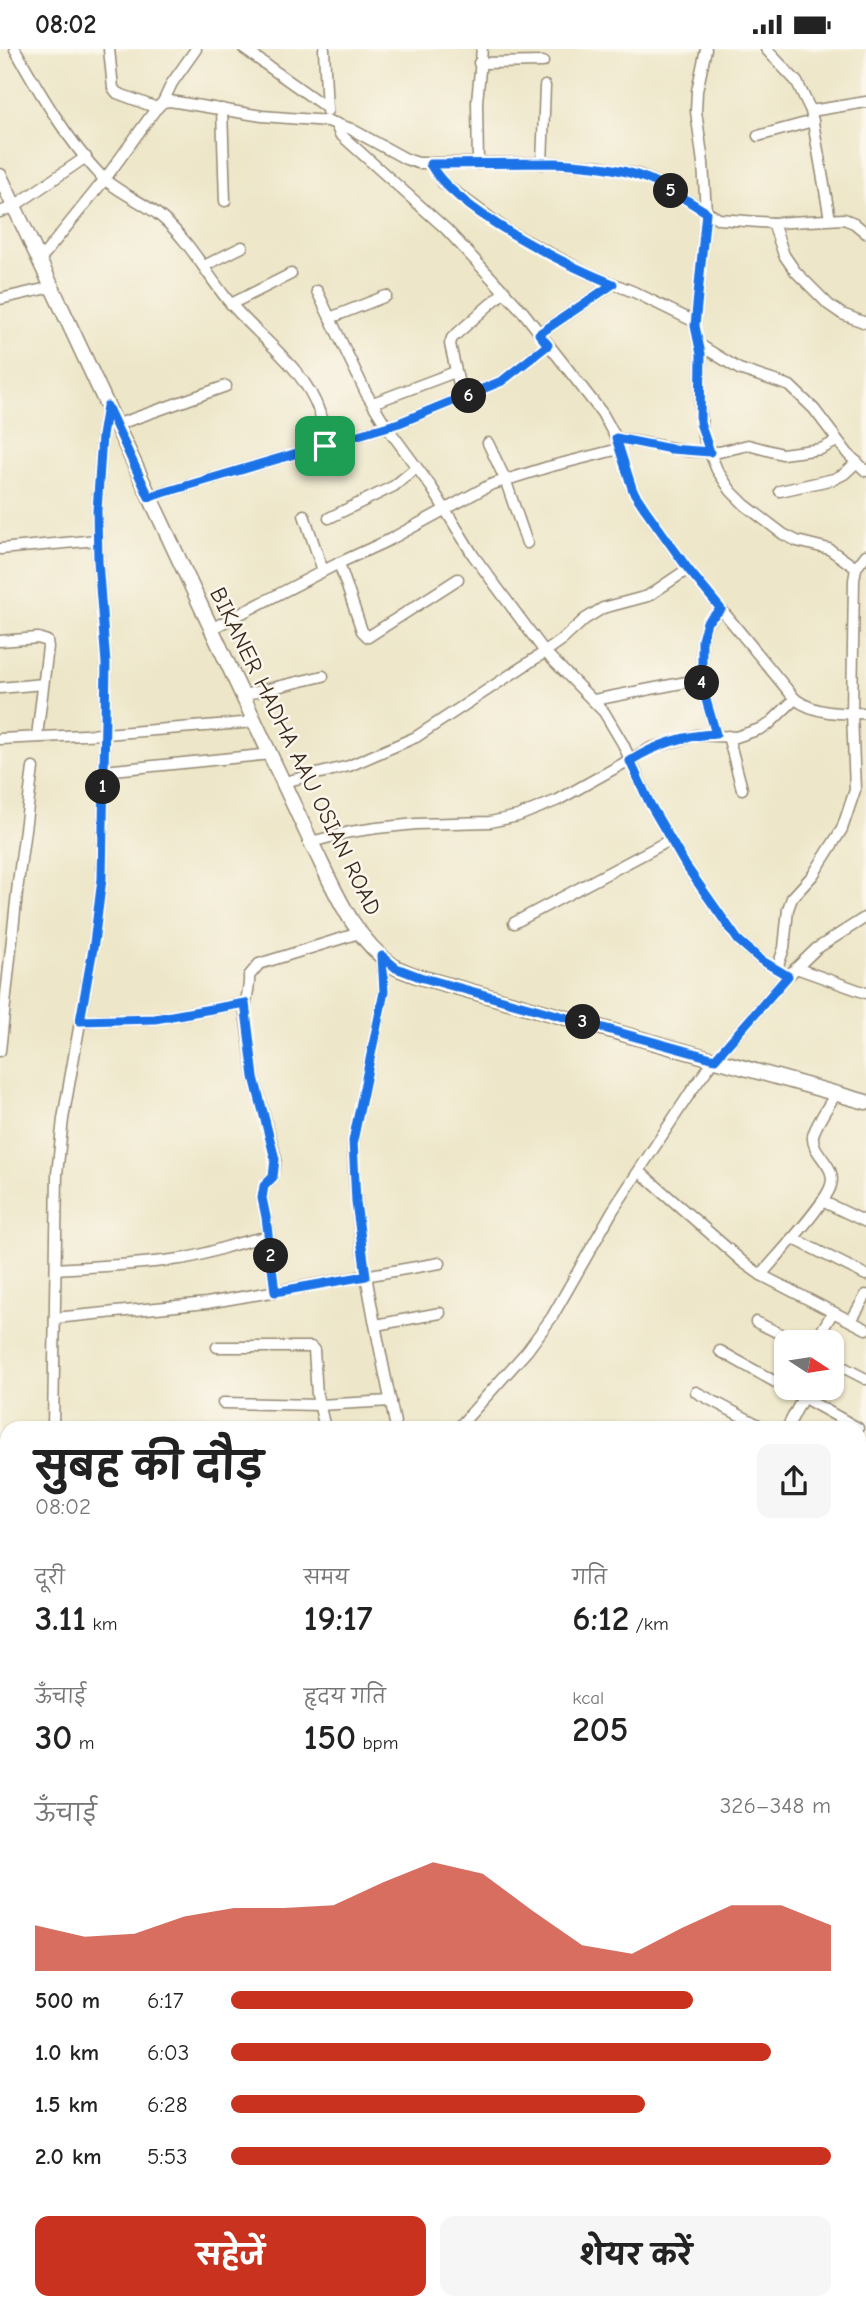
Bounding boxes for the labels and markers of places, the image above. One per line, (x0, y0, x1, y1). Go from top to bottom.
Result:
pin: 5 (654, 173, 688, 209)
pin: 6 (452, 379, 486, 413)
pin (295, 416, 355, 476)
pin: 4 (684, 665, 720, 701)
pin: 1 (86, 769, 120, 805)
pin: 3 (566, 1005, 600, 1039)
pin: 2 (254, 1239, 288, 1273)

